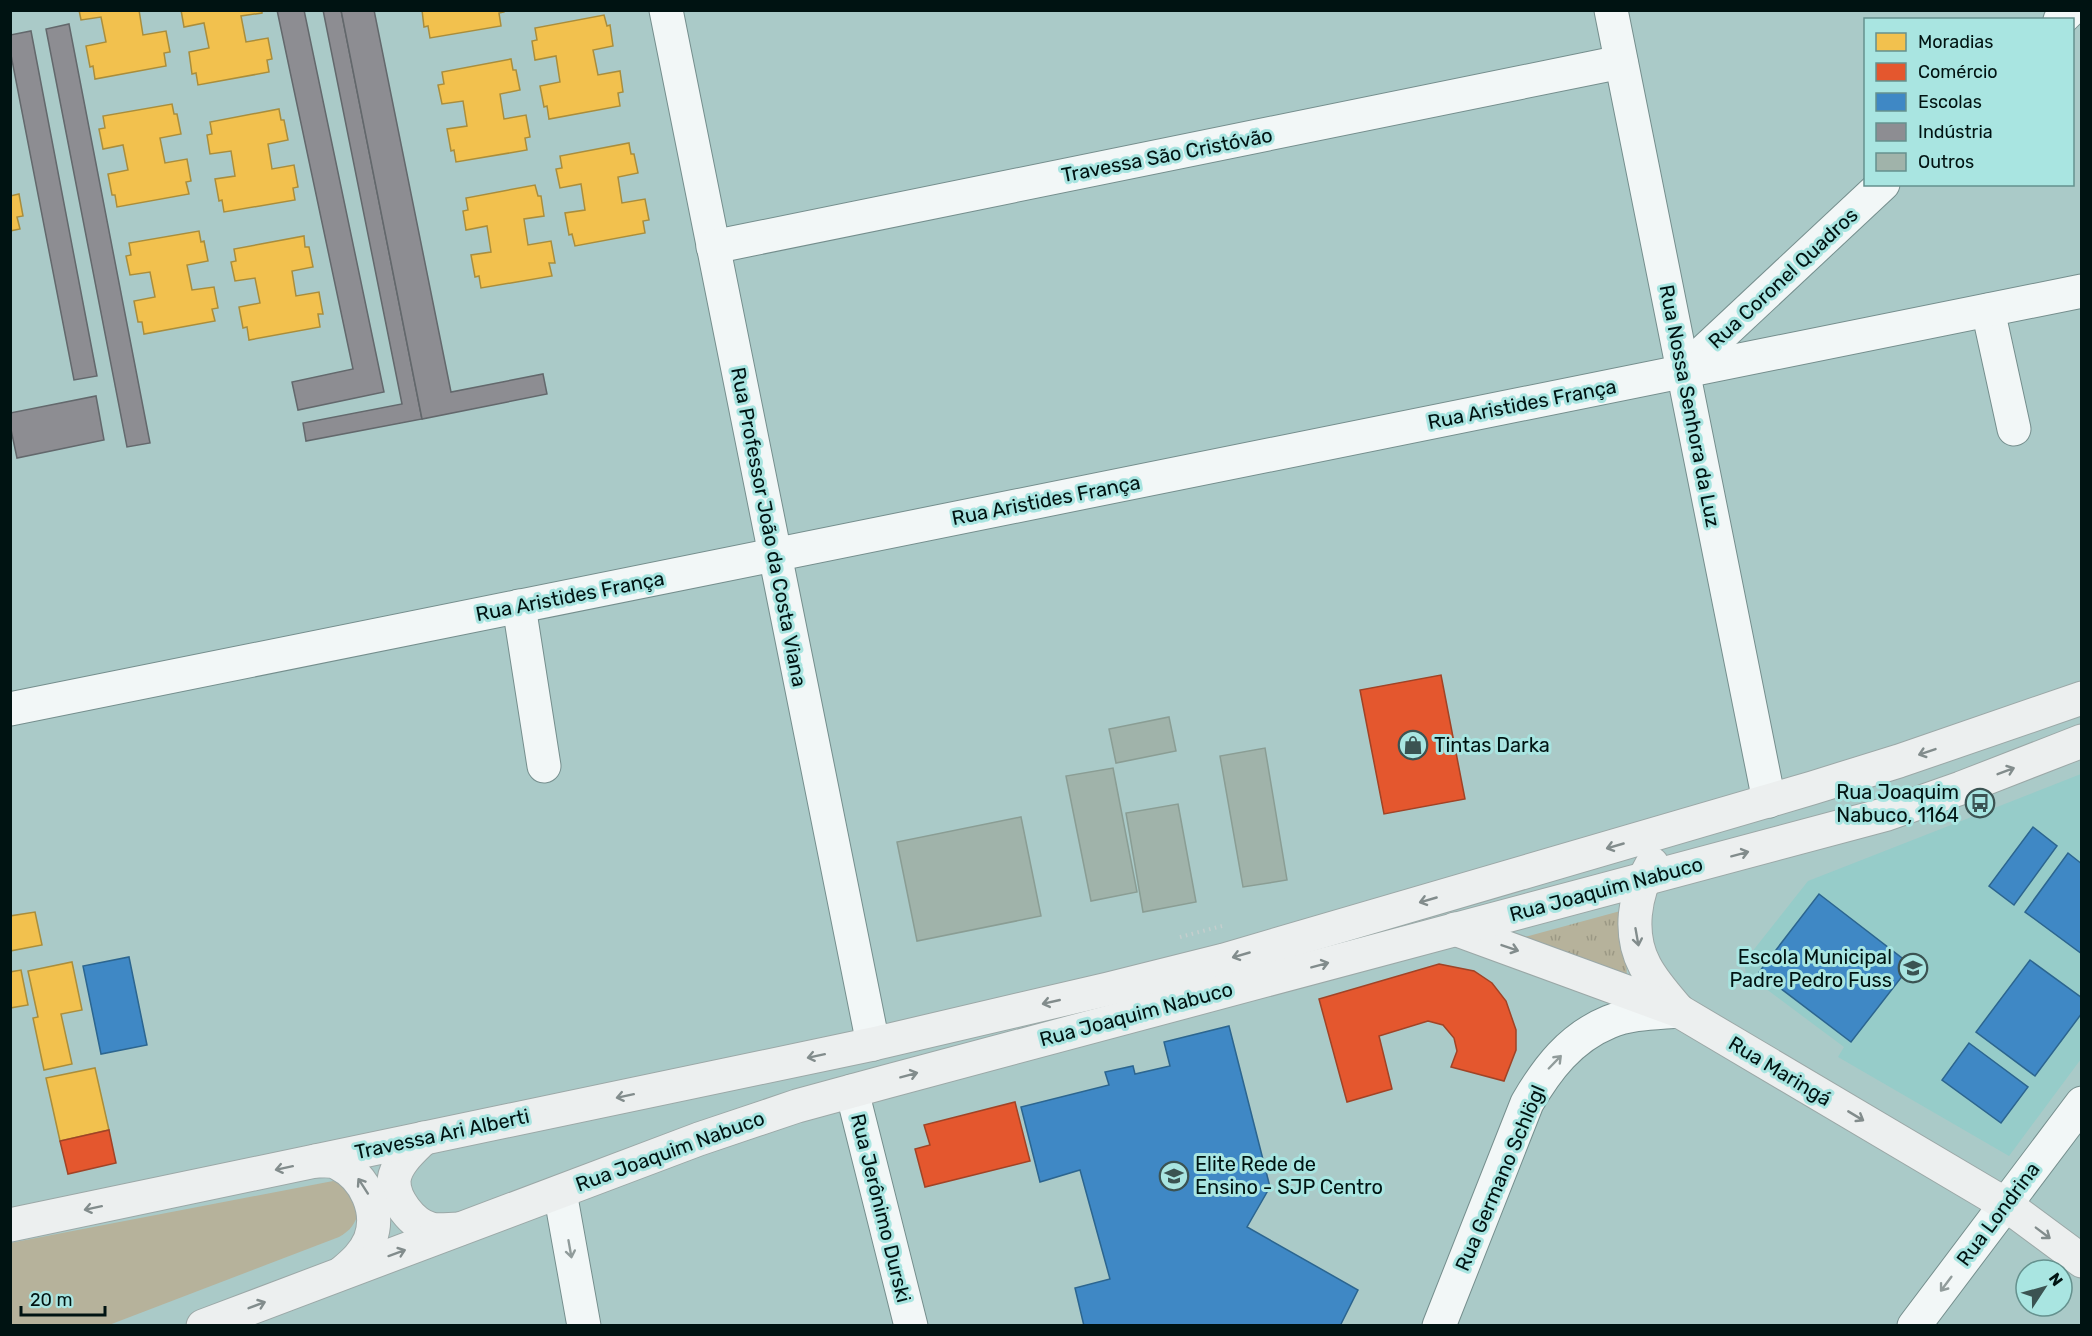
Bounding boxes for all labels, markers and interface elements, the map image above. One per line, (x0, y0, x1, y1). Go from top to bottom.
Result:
legend (1864, 18, 2074, 186)
text: Moradias (1918, 31, 1993, 53)
text: Comércio (1918, 61, 1998, 83)
text: Escolas (1918, 91, 1982, 113)
text: Indústria (1918, 121, 1993, 143)
street label: Travessa São Cristóvão (1059, 123, 1275, 187)
text: Outros (1918, 151, 1974, 173)
street label: Rua Coronel Quadros (1703, 203, 1863, 353)
street label: Rua Nossa Senhora da Luz (1655, 283, 1725, 529)
street label: Rua Professor João da Costa Viana (726, 365, 812, 689)
street label: Rua Aristides França (1426, 374, 1618, 434)
street label: Rua Aristides França (950, 470, 1142, 530)
street label: Rua Aristides França (474, 566, 666, 626)
shop icon: Tintas Darka (1397, 729, 1429, 761)
place label: Tintas Darka (1434, 733, 1550, 757)
one-way arrow (1918, 747, 1937, 758)
one-way arrow (1996, 764, 2015, 775)
place label: Rua Joaquim Nabuco, 1164 (1836, 780, 1959, 827)
bus stop icon: Rua Joaquim Nabuco, 1164 (1964, 787, 1996, 819)
one-way arrow (1606, 841, 1625, 852)
one-way arrow (1730, 847, 1749, 859)
street label: Rua Joaquim Nabuco (1507, 852, 1705, 926)
one-way arrow (1419, 895, 1438, 906)
one-way arrow (1631, 927, 1642, 947)
one-way arrow (1500, 944, 1519, 955)
place label: Escola Municipal Padre Pedro Fuss (1729, 945, 1892, 992)
one-way arrow (1231, 950, 1250, 961)
school or university icon: Escola Municipal Padre Pedro Fuss (1897, 952, 1929, 984)
one-way arrow (1310, 959, 1329, 970)
street label: Rua Joaquim Nabuco (1037, 977, 1235, 1051)
one-way arrow (1042, 997, 1061, 1009)
street label: Rua Maringá (1724, 1031, 1836, 1111)
one-way arrow (806, 1050, 825, 1062)
one-way arrow (1548, 1054, 1562, 1069)
one-way arrow (899, 1069, 918, 1081)
street label: Rua Germano Schlögl (1450, 1081, 1550, 1275)
one-way arrow (616, 1091, 635, 1102)
street label: Travessa Ari Alberti (353, 1104, 531, 1164)
street label: Rua Joaquim Nabuco (572, 1106, 768, 1196)
one-way arrow (1847, 1110, 1864, 1122)
street label: Rua Jerônimo Durski (846, 1111, 916, 1305)
place label: Elite Rede de Ensino - SJP Centro (1195, 1152, 1383, 1199)
street label: Rua Londrina (1951, 1158, 2045, 1270)
school or university icon: Elite Rede de Ensino - SJP Centro (1158, 1160, 1190, 1192)
one-way arrow (275, 1162, 294, 1174)
one-way arrow (357, 1178, 369, 1195)
one-way arrow (84, 1203, 104, 1214)
one-way arrow (2035, 1227, 2051, 1239)
one-way arrow (565, 1239, 576, 1258)
one-way arrow (387, 1246, 406, 1257)
north arrow (2014, 1258, 2074, 1318)
text: N (2045, 1269, 2067, 1290)
one-way arrow (1939, 1275, 1952, 1291)
scale bar (21, 1279, 105, 1317)
text: 20 m (30, 1289, 72, 1311)
one-way arrow (247, 1299, 266, 1310)

